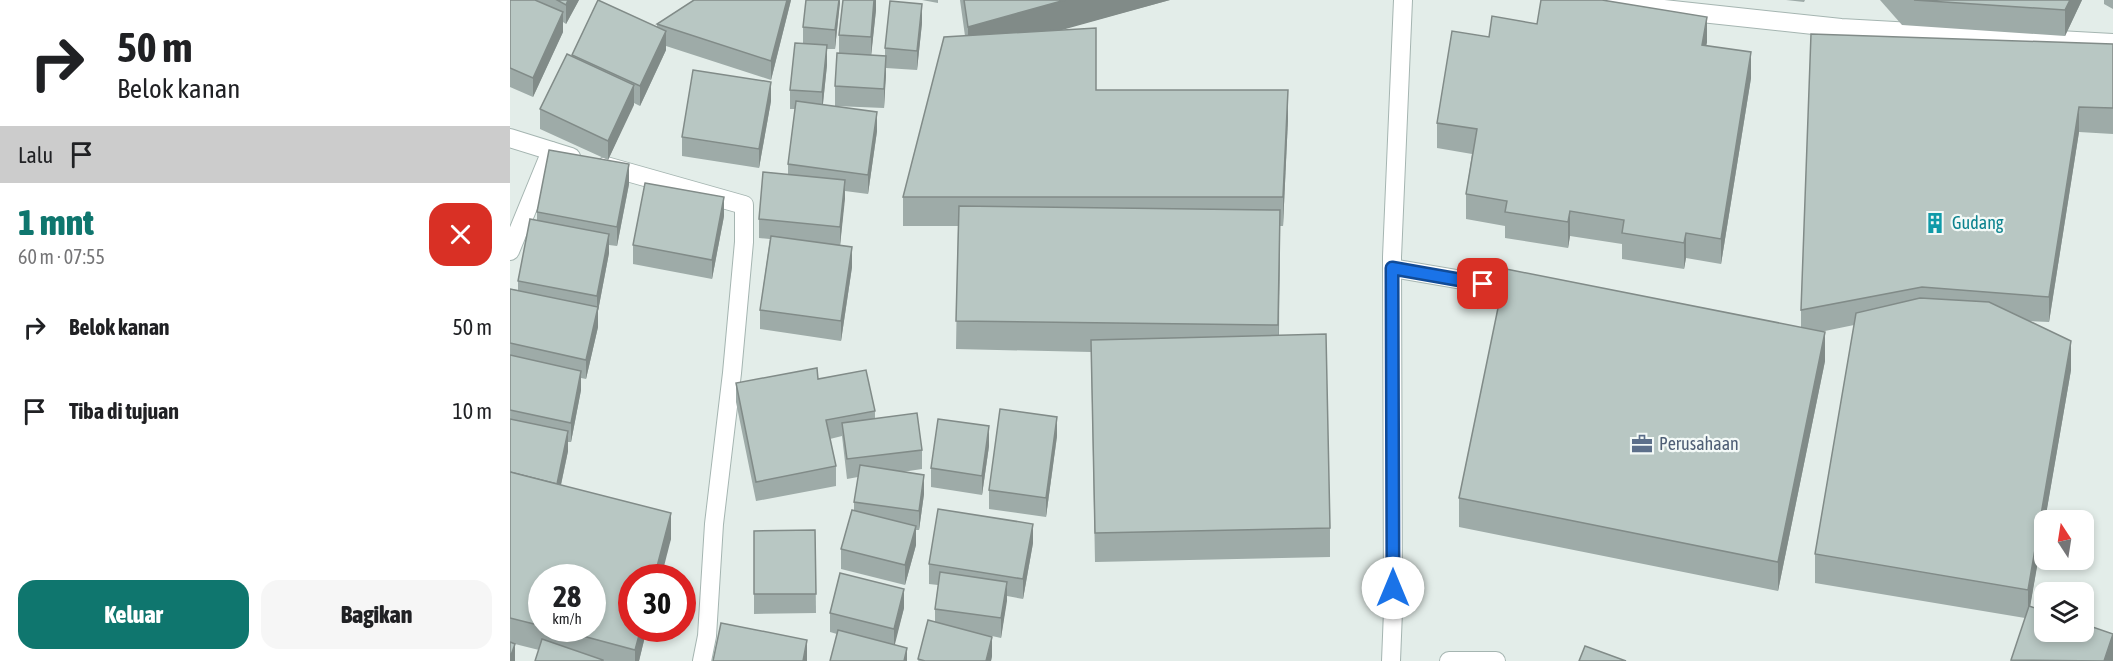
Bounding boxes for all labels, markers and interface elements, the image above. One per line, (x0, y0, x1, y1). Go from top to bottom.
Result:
text: 50 m (117, 23, 192, 71)
icon: right (18, 24, 96, 102)
text: Belok kanan (117, 73, 240, 104)
icon: arrive (65, 138, 98, 171)
text: Lalu (18, 142, 53, 168)
text: 1 mnt (18, 201, 94, 243)
button: close (429, 203, 492, 266)
building icon: Gudang (1923, 211, 1947, 235)
place label: Gudang (1952, 212, 2004, 233)
text: 60 m · 07:55 (18, 245, 105, 268)
pin (1457, 258, 1508, 309)
icon: arrive (1466, 267, 1499, 300)
icon: right (18, 311, 51, 344)
text: Belok kanan (69, 314, 170, 340)
text: 50 m (452, 314, 492, 340)
icon: arrive (18, 395, 51, 428)
text: Tiba di tujuan (69, 398, 179, 424)
text: 10 m (452, 398, 492, 424)
office icon: Perusahaan (1630, 432, 1654, 456)
place label: Perusahaan (1659, 433, 1739, 454)
north arrow (2034, 510, 2094, 570)
map controls (2034, 510, 2094, 642)
position arrow (1361, 556, 1425, 620)
speed limit sign: 30 (618, 564, 696, 642)
text: 28 (553, 579, 581, 613)
button: Keluar (18, 580, 249, 649)
button: Bagikan (261, 580, 492, 649)
button: layers (2034, 582, 2094, 642)
text: km/h (552, 610, 582, 627)

